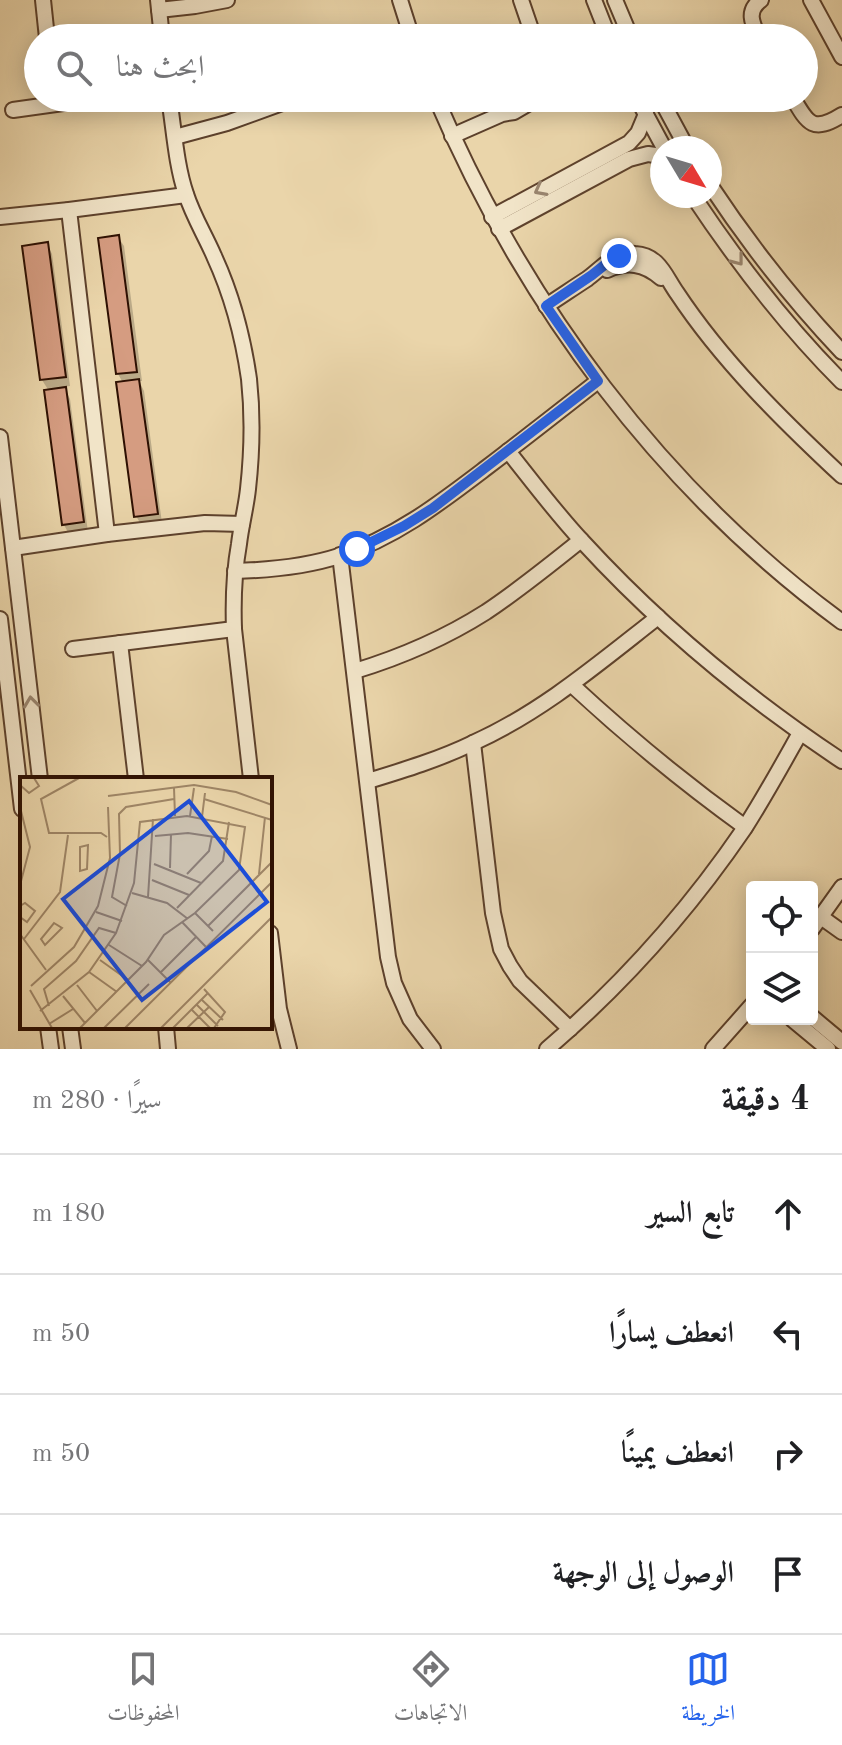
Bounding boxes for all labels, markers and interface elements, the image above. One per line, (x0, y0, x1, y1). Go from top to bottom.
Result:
search box (24, 24, 818, 112)
icon: search (52, 46, 96, 90)
text: ابحث هنا (116, 53, 204, 83)
north arrow (650, 136, 722, 208)
one-way arrow (534, 181, 549, 196)
route end (601, 238, 637, 274)
one-way arrow (728, 251, 743, 265)
route start (339, 531, 375, 567)
one-way arrow (23, 695, 40, 708)
inset map (20, 777, 272, 1029)
map controls (746, 881, 818, 1025)
button: locate (746, 881, 818, 953)
button: layers (746, 953, 818, 1025)
text: 4 دقيقة (721, 1083, 810, 1117)
text: سيرًا · 280 m (32, 1088, 162, 1114)
icon: ahead (766, 1192, 810, 1236)
text: تابع السير (647, 1199, 734, 1229)
text: 180 m (32, 1201, 105, 1227)
icon: left (766, 1312, 810, 1356)
text: انعطف يسارًا (609, 1319, 734, 1349)
text: 50 m (32, 1321, 90, 1347)
icon: right (766, 1432, 810, 1476)
text: انعطف يمينًا (621, 1439, 734, 1469)
text: 50 m (32, 1441, 90, 1467)
icon: arrive (766, 1552, 810, 1596)
text: الوصول إلى الوجهة (553, 1559, 734, 1589)
tab: المحفوظات (107, 1647, 180, 1734)
tab: الاتجاهات (394, 1647, 467, 1734)
tab: الخريطة (681, 1647, 735, 1734)

